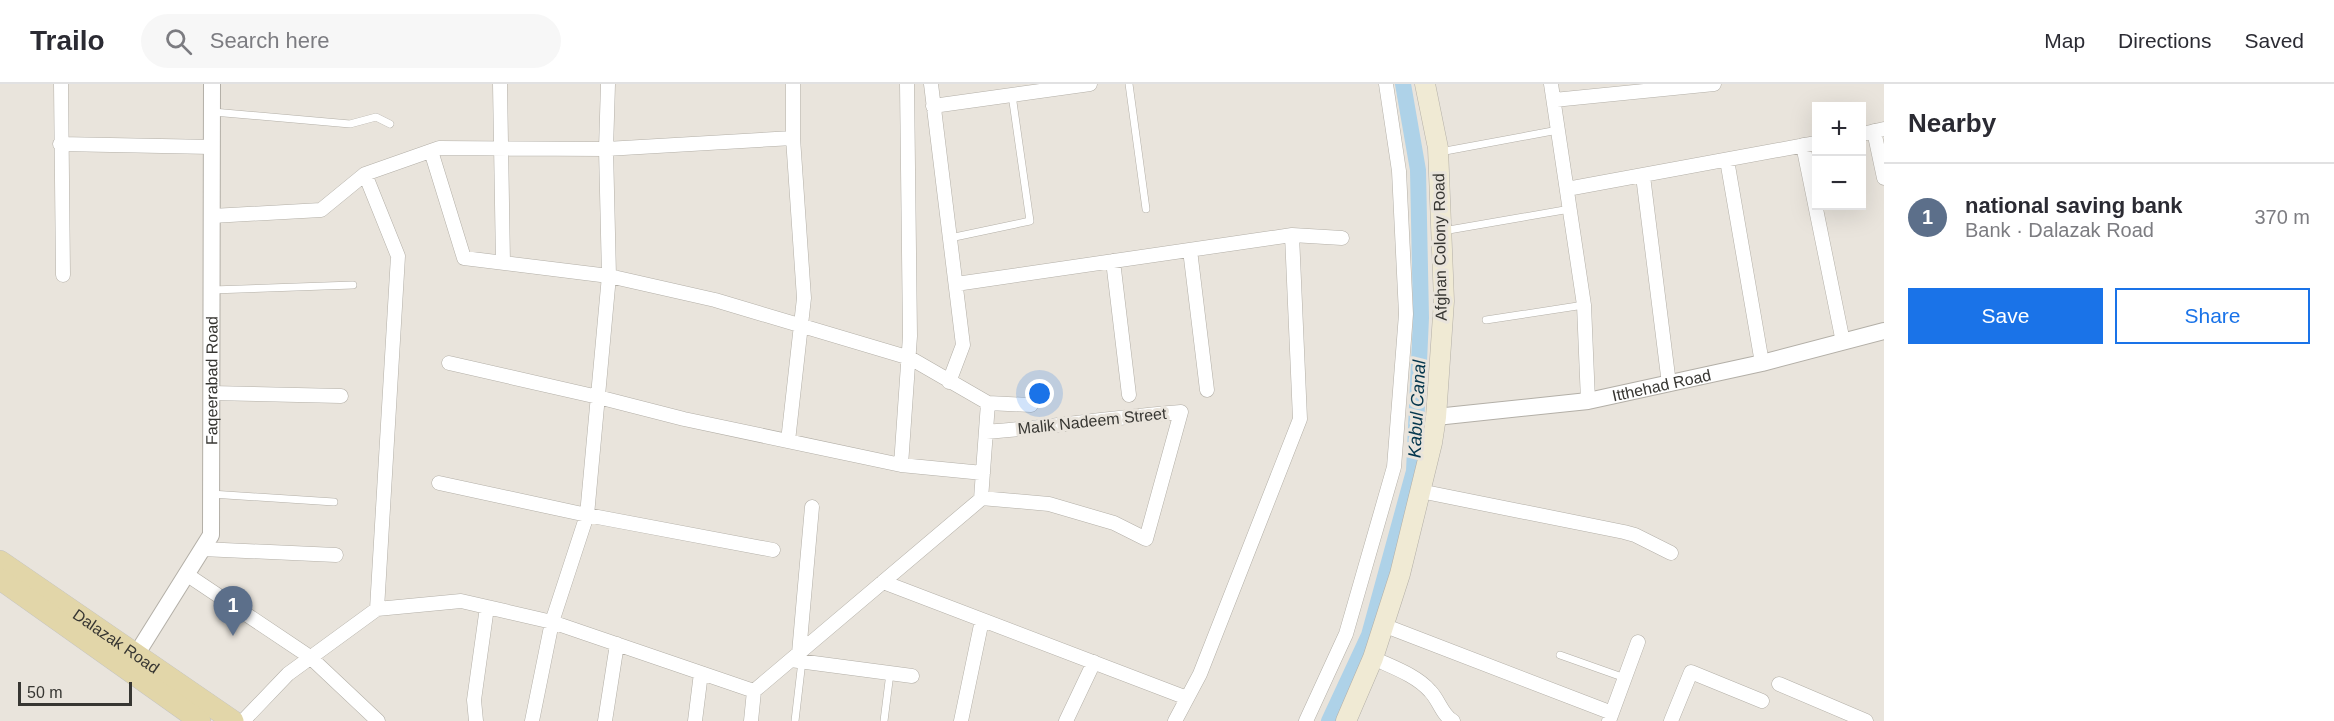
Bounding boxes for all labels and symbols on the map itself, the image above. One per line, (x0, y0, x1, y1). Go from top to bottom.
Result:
street label: Afghan Colony Road (1430, 173, 1450, 321)
street label: Faqeerabad Road (203, 316, 220, 445)
water label: Kabul Canal (1404, 359, 1430, 458)
street label: Itthehad Road (1610, 366, 1712, 404)
your location (1025, 379, 1054, 408)
street label: Malik Nadeem Street (1017, 405, 1168, 437)
pin: 1 (214, 586, 252, 636)
street label: Dalazak Road (70, 605, 163, 676)
scale bar (18, 679, 132, 706)

